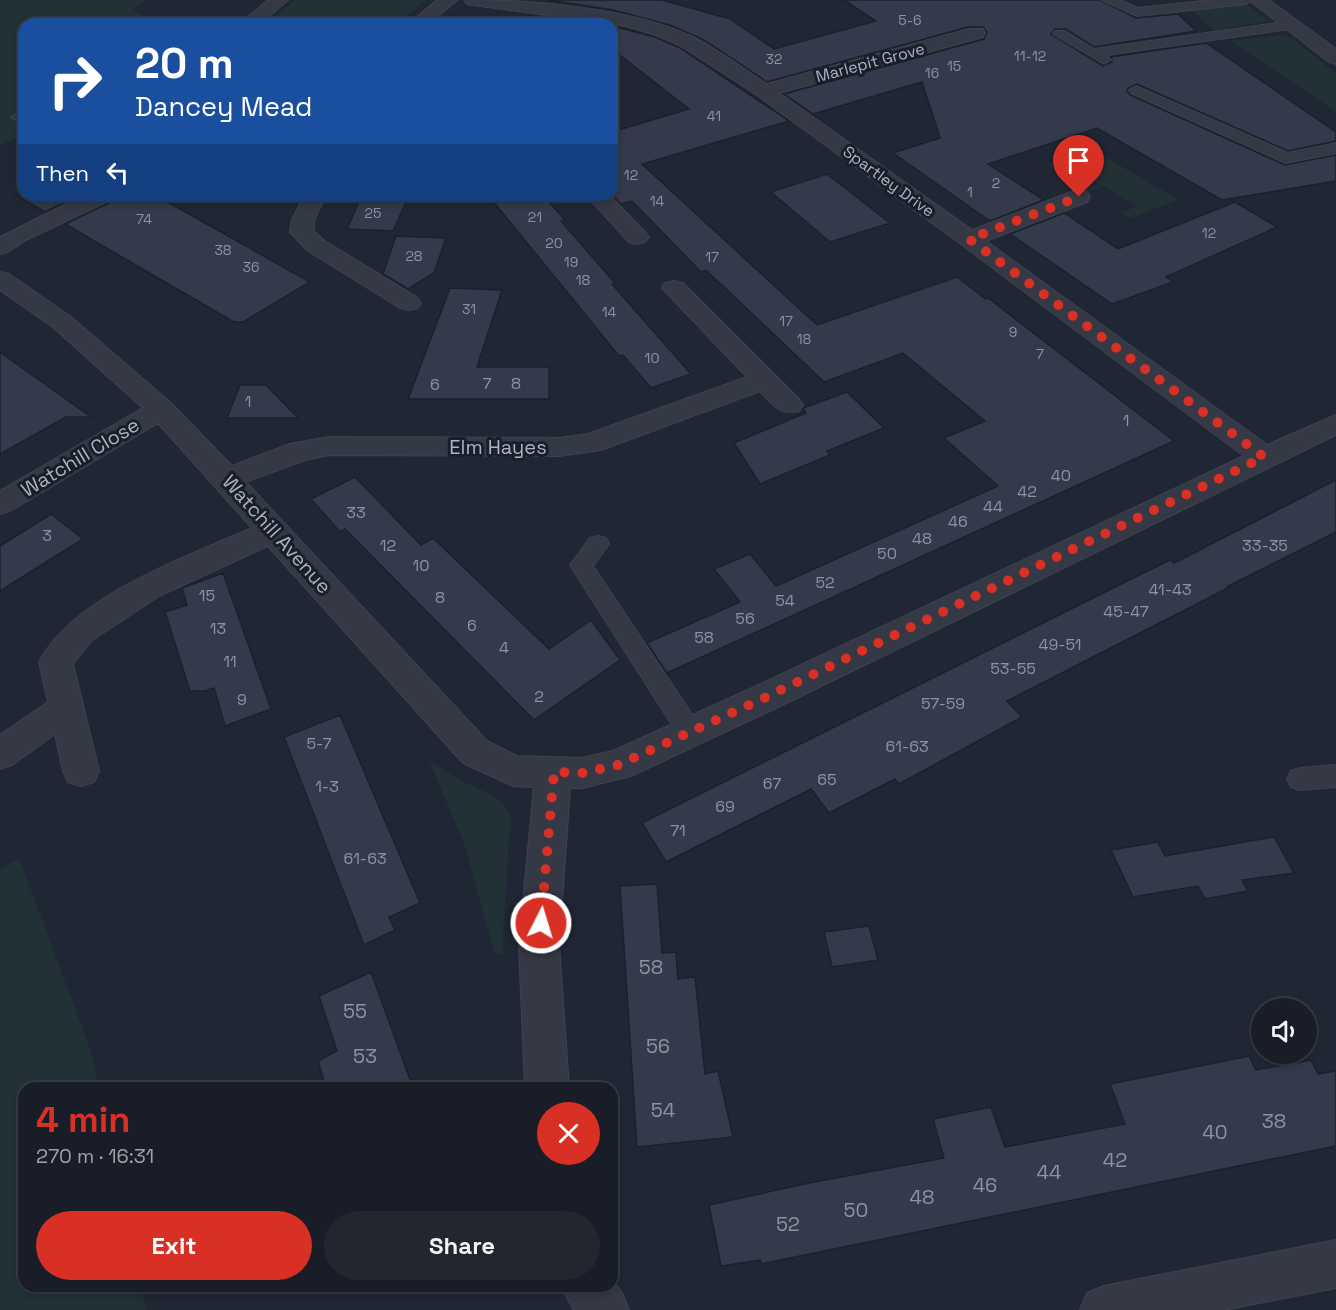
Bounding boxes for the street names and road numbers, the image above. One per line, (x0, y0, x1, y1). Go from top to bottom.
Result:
street label: Marlepit Grove (813, 38, 927, 87)
street label: Spartley Drive (839, 141, 939, 222)
street label: Watchill Close (16, 411, 144, 503)
street label: Elm Hayes (449, 434, 547, 460)
street label: Watchill Avenue (217, 469, 337, 599)

